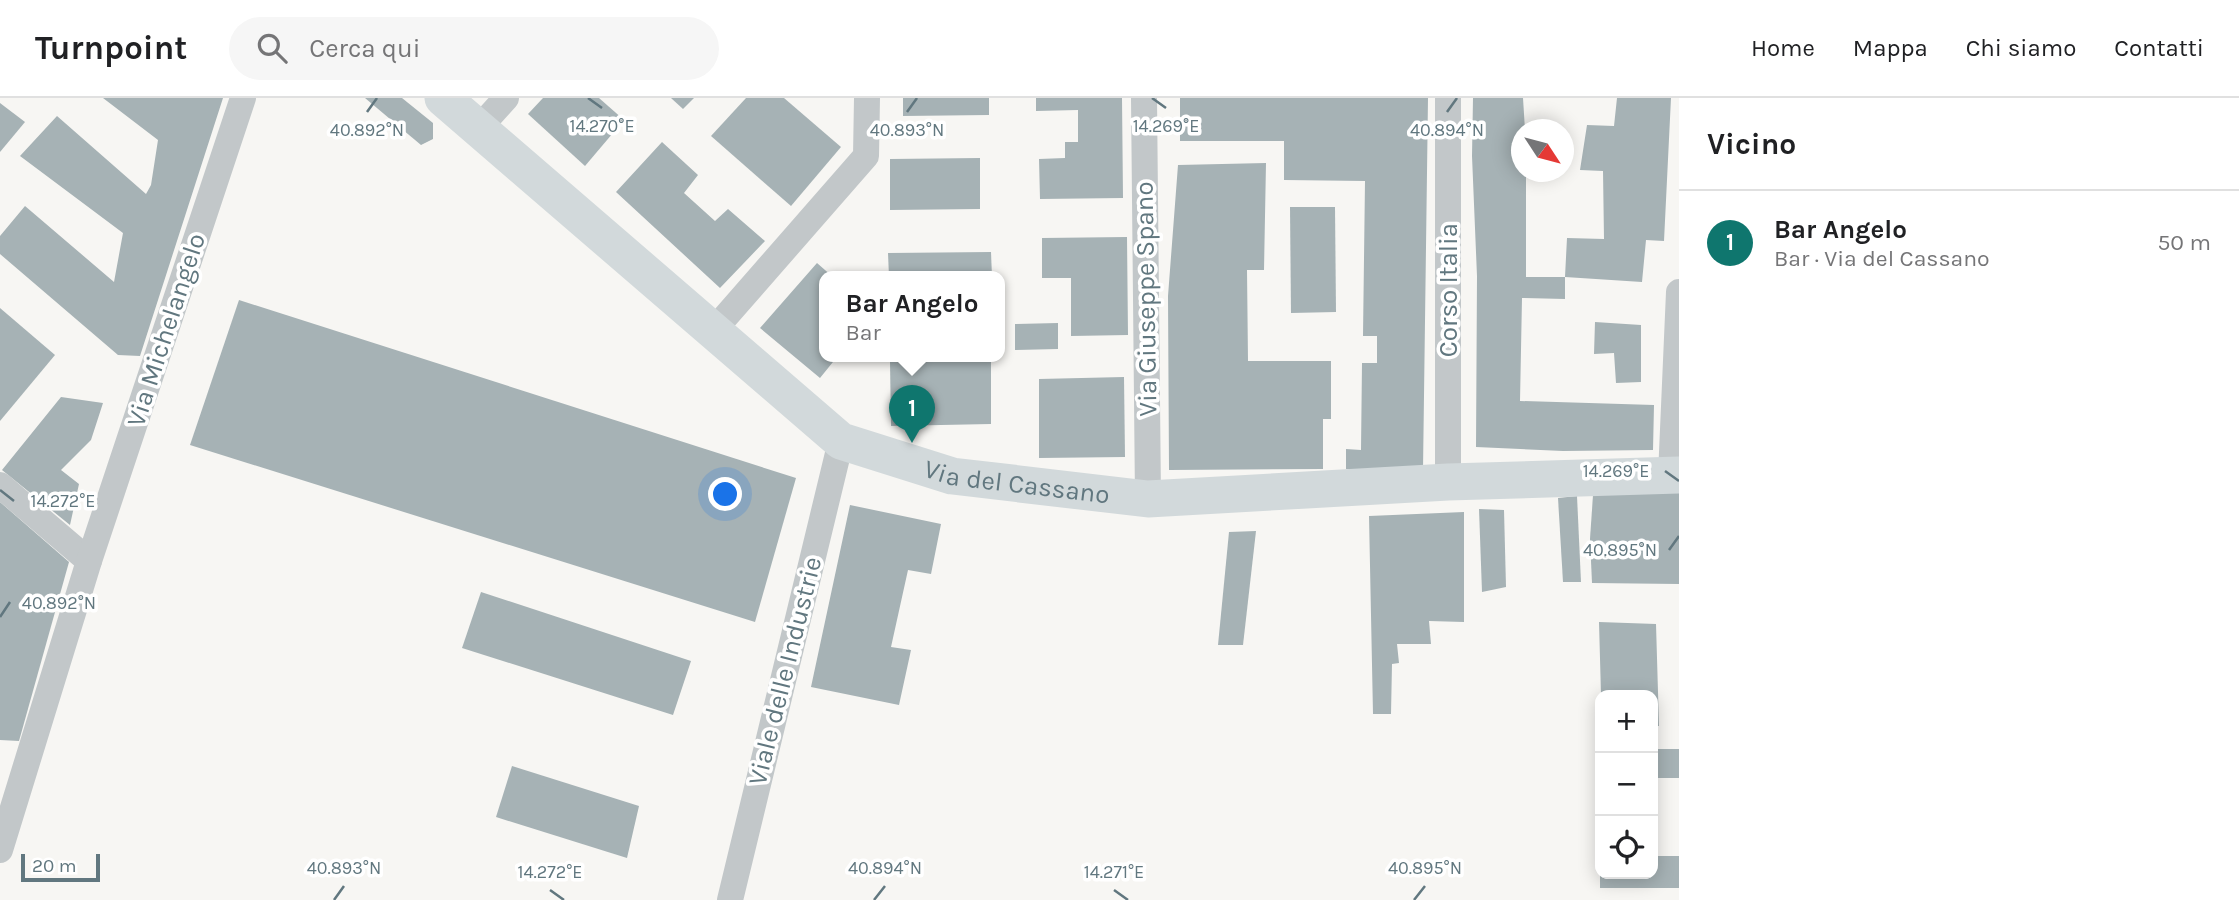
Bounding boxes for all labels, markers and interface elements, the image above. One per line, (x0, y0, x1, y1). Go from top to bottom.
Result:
search box (229, 17, 719, 80)
text: Turnpoint (35, 29, 187, 67)
icon: search (253, 29, 291, 67)
text: Cerca qui (309, 33, 421, 64)
text: Home (1751, 34, 1815, 62)
text: Mappa (1853, 34, 1928, 62)
text: Chi siamo (1966, 34, 2076, 62)
text: Contatti (2114, 34, 2204, 62)
text: 14.270°E (569, 115, 635, 137)
text: 14.269°E (1133, 115, 1199, 137)
text: 40.892°N (330, 119, 404, 141)
text: 40.893°N (870, 119, 944, 141)
text: 40.894°N (1410, 119, 1484, 141)
north arrow (1511, 119, 1574, 182)
text: Vicino (1707, 126, 1796, 162)
street label: Via Giuseppe Spano (1128, 181, 1164, 417)
text: Bar Angelo (1774, 214, 1907, 245)
street label: Corso Italia (1433, 223, 1464, 357)
street label: Via Michelangelo (120, 229, 212, 431)
text: 1 (1726, 229, 1734, 256)
text: 50 m (2157, 229, 2211, 256)
text: Bar · Via del Cassano (1774, 245, 1990, 272)
popup (819, 271, 1005, 362)
text: Bar Angelo (846, 288, 978, 319)
text: Bar (846, 319, 881, 346)
pin: 1 (889, 385, 935, 443)
street label: Via del Cassano (920, 453, 1111, 510)
text: 14.269°E (1583, 460, 1649, 482)
your location (708, 477, 742, 511)
text: 14.272°E (31, 490, 95, 512)
text: 40.895°N (1583, 539, 1657, 561)
street label: Viale delle Industrie (742, 554, 828, 788)
text: 40.892°N (22, 592, 96, 614)
map controls (1595, 690, 1658, 879)
button: + (1595, 690, 1658, 753)
button: − (1595, 753, 1658, 816)
button: locate (1595, 816, 1658, 879)
scale bar (21, 851, 100, 883)
text: 20 m (32, 855, 77, 877)
text: 40.893°N (307, 857, 381, 879)
text: 40.894°N (848, 857, 922, 879)
text: 40.895°N (1388, 857, 1462, 879)
text: 14.272°E (518, 861, 582, 883)
text: 14.271°E (1084, 861, 1144, 883)

